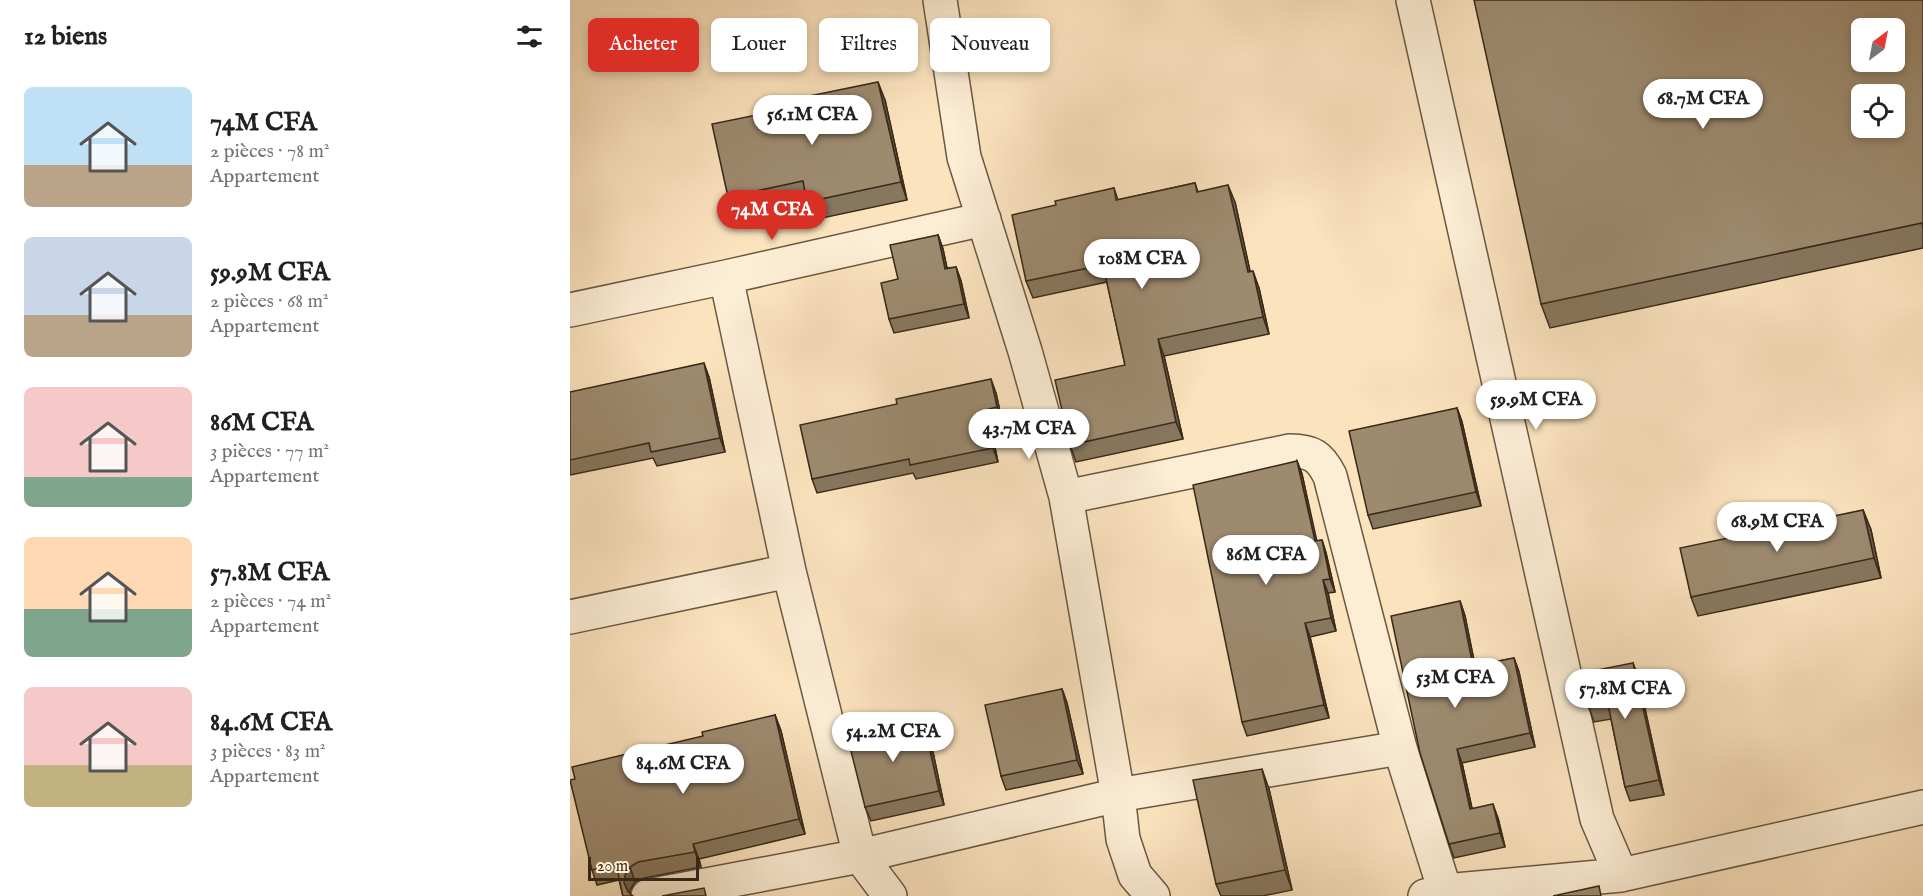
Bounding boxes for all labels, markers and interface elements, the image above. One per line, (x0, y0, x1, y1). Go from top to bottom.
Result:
chip: Acheter (588, 18, 699, 72)
chip: Louer (711, 18, 807, 72)
chip: Filtres (819, 18, 918, 72)
chip: Nouveau (930, 18, 1050, 72)
north arrow (1851, 18, 1905, 72)
map controls (1851, 18, 1905, 138)
text: 12 biens (24, 20, 107, 53)
icon: filters (513, 20, 546, 53)
pin: 68.7M CFA (1634, 79, 1772, 130)
button: locate (1851, 84, 1905, 138)
text: 68.7M CFA (1657, 86, 1749, 111)
pin: 56.1M CFA (743, 95, 881, 146)
text: 56.1M CFA (767, 102, 857, 127)
text: 74M CFA (210, 106, 317, 139)
icon: home (72, 111, 144, 183)
text: 2 pièces · 78 m² (210, 139, 329, 164)
text: Appartement (210, 164, 319, 189)
pin: 74M CFA (717, 190, 827, 241)
text: 74M CFA (731, 197, 813, 222)
pin: 108M CFA (1080, 239, 1204, 290)
text: 108M CFA (1098, 246, 1186, 271)
text: 59.9M CFA (210, 256, 330, 289)
icon: home (72, 261, 144, 333)
text: 2 pièces · 68 m² (210, 289, 329, 314)
text: Appartement (210, 314, 319, 339)
pin: 59.9M CFA (1467, 380, 1605, 431)
text: 59.9M CFA (1490, 387, 1582, 412)
text: 86M CFA (210, 406, 313, 439)
pin: 43.7M CFA (960, 409, 1098, 460)
icon: home (72, 411, 144, 483)
text: 43.7M CFA (982, 416, 1076, 441)
text: 3 pièces · 77 m² (210, 439, 329, 464)
text: Appartement (210, 464, 319, 489)
pin: 68.9M CFA (1708, 502, 1846, 553)
text: 68.9M CFA (1731, 509, 1823, 534)
pin: 86M CFA (1211, 535, 1321, 586)
text: 86M CFA (1226, 542, 1306, 567)
text: 57.8M CFA (210, 556, 329, 589)
icon: home (72, 561, 144, 633)
text: 2 pièces · 74 m² (210, 589, 331, 614)
text: Appartement (210, 614, 319, 639)
pin: 53M CFA (1400, 658, 1510, 709)
text: 53M CFA (1416, 665, 1494, 690)
pin: 57.8M CFA (1556, 669, 1694, 720)
text: 57.8M CFA (1579, 676, 1671, 701)
text: 84.6M CFA (210, 706, 332, 739)
icon: home (72, 711, 144, 783)
pin: 54.2M CFA (824, 712, 962, 763)
text: 54.2M CFA (846, 719, 940, 744)
text: 3 pièces · 83 m² (210, 739, 326, 764)
pin: 84.6M CFA (614, 744, 752, 795)
text: 84.6M CFA (636, 751, 730, 776)
text: Appartement (210, 764, 319, 789)
scale bar (588, 854, 699, 882)
text: 20 m (597, 857, 628, 877)

